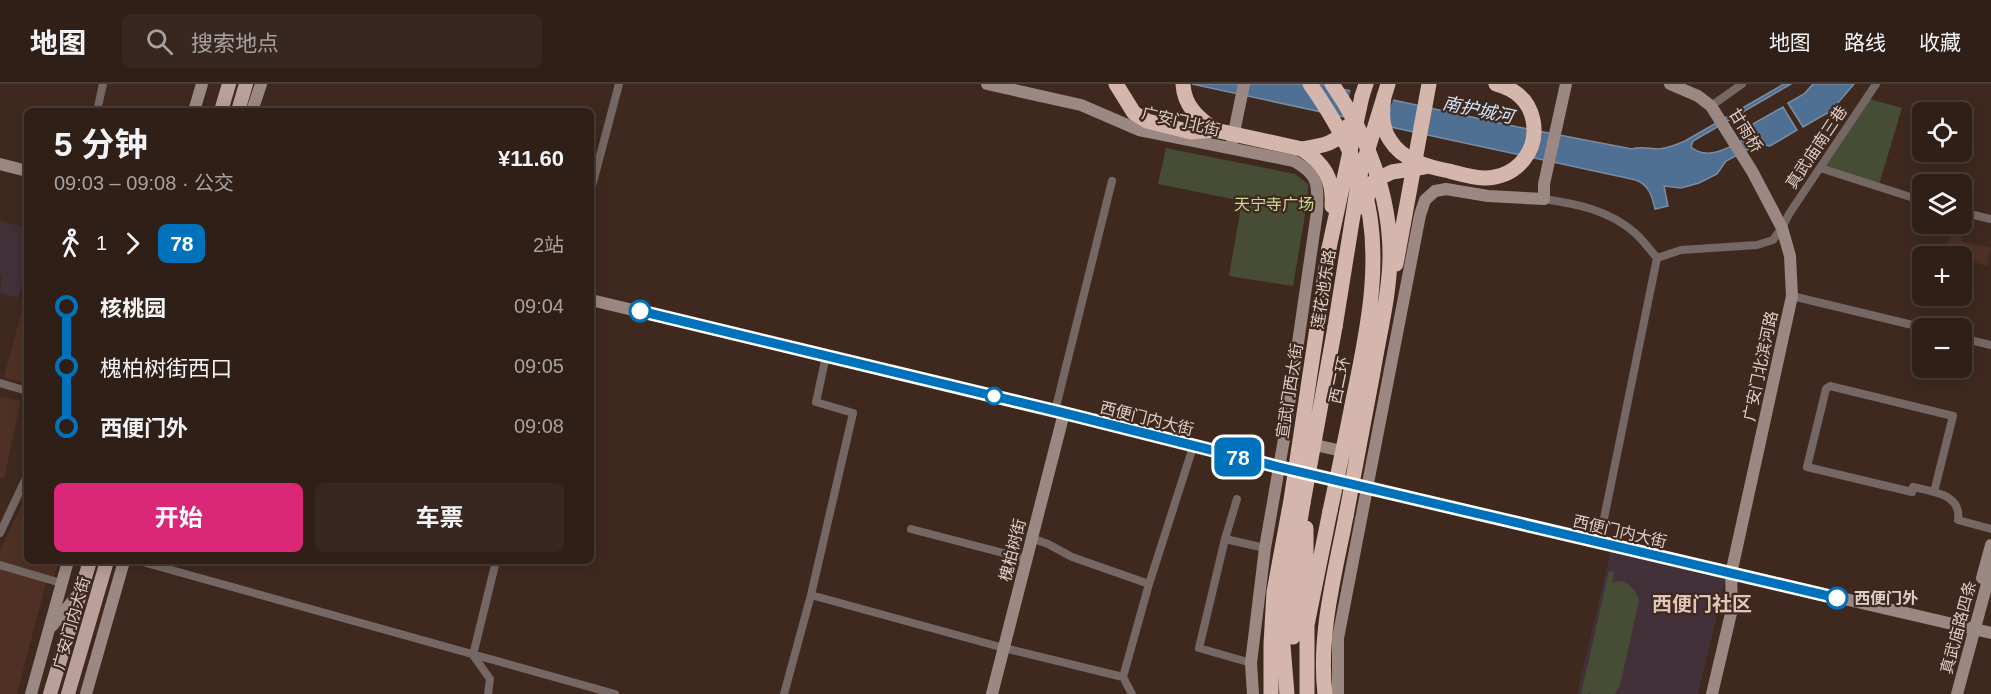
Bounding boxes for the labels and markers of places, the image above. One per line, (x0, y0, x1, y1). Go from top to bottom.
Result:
unlabelled marker (629, 300, 651, 322)
unlabelled marker (985, 387, 1003, 405)
marker: 西便门外 (1826, 587, 1848, 609)
place label: 西便门外 (1854, 590, 1919, 607)

